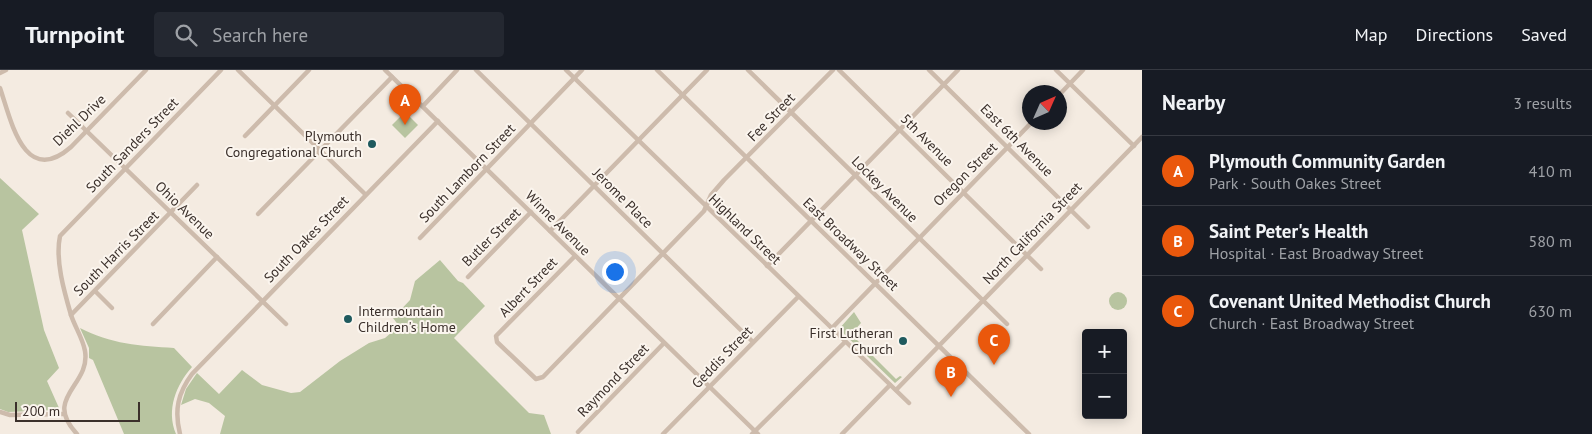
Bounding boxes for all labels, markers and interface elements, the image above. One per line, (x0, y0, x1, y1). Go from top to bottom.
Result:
search box (154, 12, 504, 57)
text: Turnpoint (25, 19, 124, 50)
icon: search (172, 21, 200, 49)
text: Search here (212, 23, 308, 47)
text: Map (1355, 23, 1387, 46)
text: Directions (1415, 23, 1493, 46)
text: Saved (1521, 23, 1567, 46)
pin: A (389, 84, 421, 125)
north arrow (1022, 85, 1067, 130)
street label: Fee Street (743, 89, 799, 145)
text: Nearby (1162, 89, 1225, 116)
street label: Diehl Drive (49, 90, 109, 150)
street label: South Sanders Street (82, 93, 182, 196)
text: 3 results (1513, 93, 1572, 113)
street label: East 6th Avenue (977, 100, 1057, 180)
street label: 5th Avenue (897, 110, 957, 170)
street label: South Lamborn Street (415, 119, 519, 226)
place label: Plymouth Congregational Church (225, 127, 362, 161)
marker: Plymouth Congregational Church (366, 138, 378, 150)
street label: Oregon Street (929, 138, 1001, 210)
text: Plymouth Community Garden (1209, 149, 1445, 173)
street label: Lockey Avenue (848, 152, 922, 226)
text: A (1173, 161, 1183, 181)
text: 410 m (1529, 161, 1572, 181)
street label: Jerome Place (588, 163, 657, 232)
text: Park · South Oakes Street (1209, 173, 1381, 193)
street label: Ohio Avenue (152, 177, 218, 243)
street label: North California Street (979, 178, 1086, 288)
street label: Winne Avenue (522, 187, 594, 259)
street label: Highland Street (705, 190, 785, 268)
street label: South Oakes Street (260, 191, 352, 286)
street label: East Broadway Street (799, 194, 903, 295)
street label: Butler Street (458, 204, 524, 270)
street label: South Harris Street (69, 206, 163, 300)
text: Saint Peter's Health (1209, 219, 1368, 243)
text: B (1173, 231, 1183, 251)
text: 580 m (1529, 231, 1572, 251)
text: Hospital · East Broadway Street (1209, 243, 1423, 263)
street label: Albert Street (495, 253, 561, 321)
your location (602, 259, 628, 285)
text: Covenant United Methodist Church (1209, 289, 1491, 313)
text: C (1174, 301, 1182, 321)
text: 630 m (1529, 301, 1572, 321)
place label: Intermountain Children's Home (358, 302, 456, 336)
marker: Intermountain Children's Home (342, 313, 354, 325)
text: Church · East Broadway Street (1209, 313, 1414, 333)
street label: Geddis Street (688, 322, 756, 392)
place label: First Lutheran Church (809, 324, 893, 358)
pin: C (978, 324, 1010, 365)
map controls (1082, 329, 1127, 419)
button: + (1082, 329, 1127, 374)
marker: First Lutheran Church (897, 335, 909, 347)
street label: Raymond Street (573, 339, 653, 420)
pin: B (935, 356, 967, 397)
button: − (1082, 374, 1127, 419)
scale bar (15, 399, 140, 422)
text: 200 m (22, 402, 60, 420)

